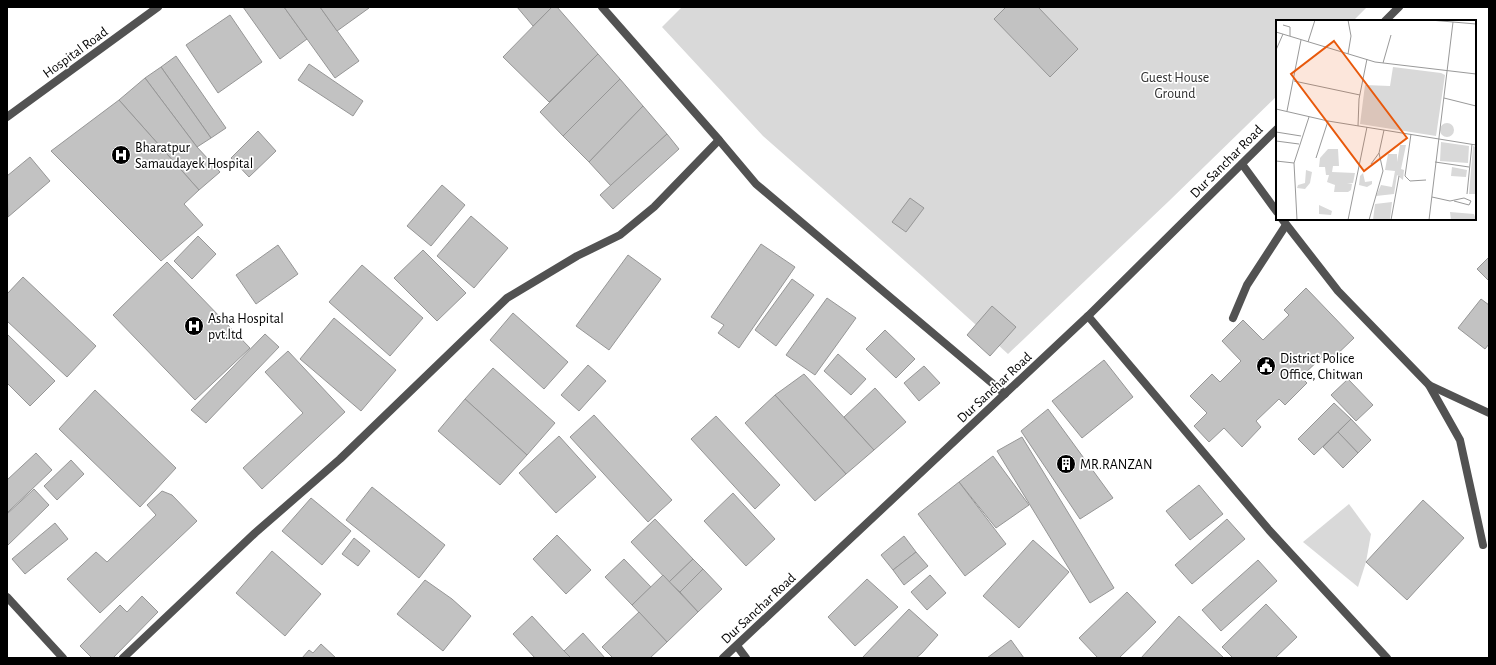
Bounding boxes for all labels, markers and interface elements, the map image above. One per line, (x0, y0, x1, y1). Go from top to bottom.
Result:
inset map (1276, 20, 1476, 220)
street label: Hospital Road (41, 25, 111, 81)
park label: Guest House Ground (1141, 71, 1209, 101)
street label: Dur Sanchar Road (1188, 123, 1266, 201)
place label: Bharatpur Samaudayek Hospital (135, 141, 253, 171)
hospital icon: Bharatpur Samaudayek Hospital (110, 144, 132, 166)
place label: Asha Hospital pvt.ltd (208, 312, 284, 342)
hospital icon: Asha Hospital pvt.ltd (183, 315, 205, 337)
street label: Dur Sanchar Road (955, 350, 1035, 426)
place label: District Police Office, Chitwan (1280, 352, 1363, 382)
public building icon: District Police Office, Chitwan (1255, 355, 1277, 377)
building icon: MR.RANZAN (1055, 453, 1077, 475)
place label: MR.RANZAN (1080, 458, 1152, 472)
street label: Dur Sanchar Road (719, 571, 799, 647)

